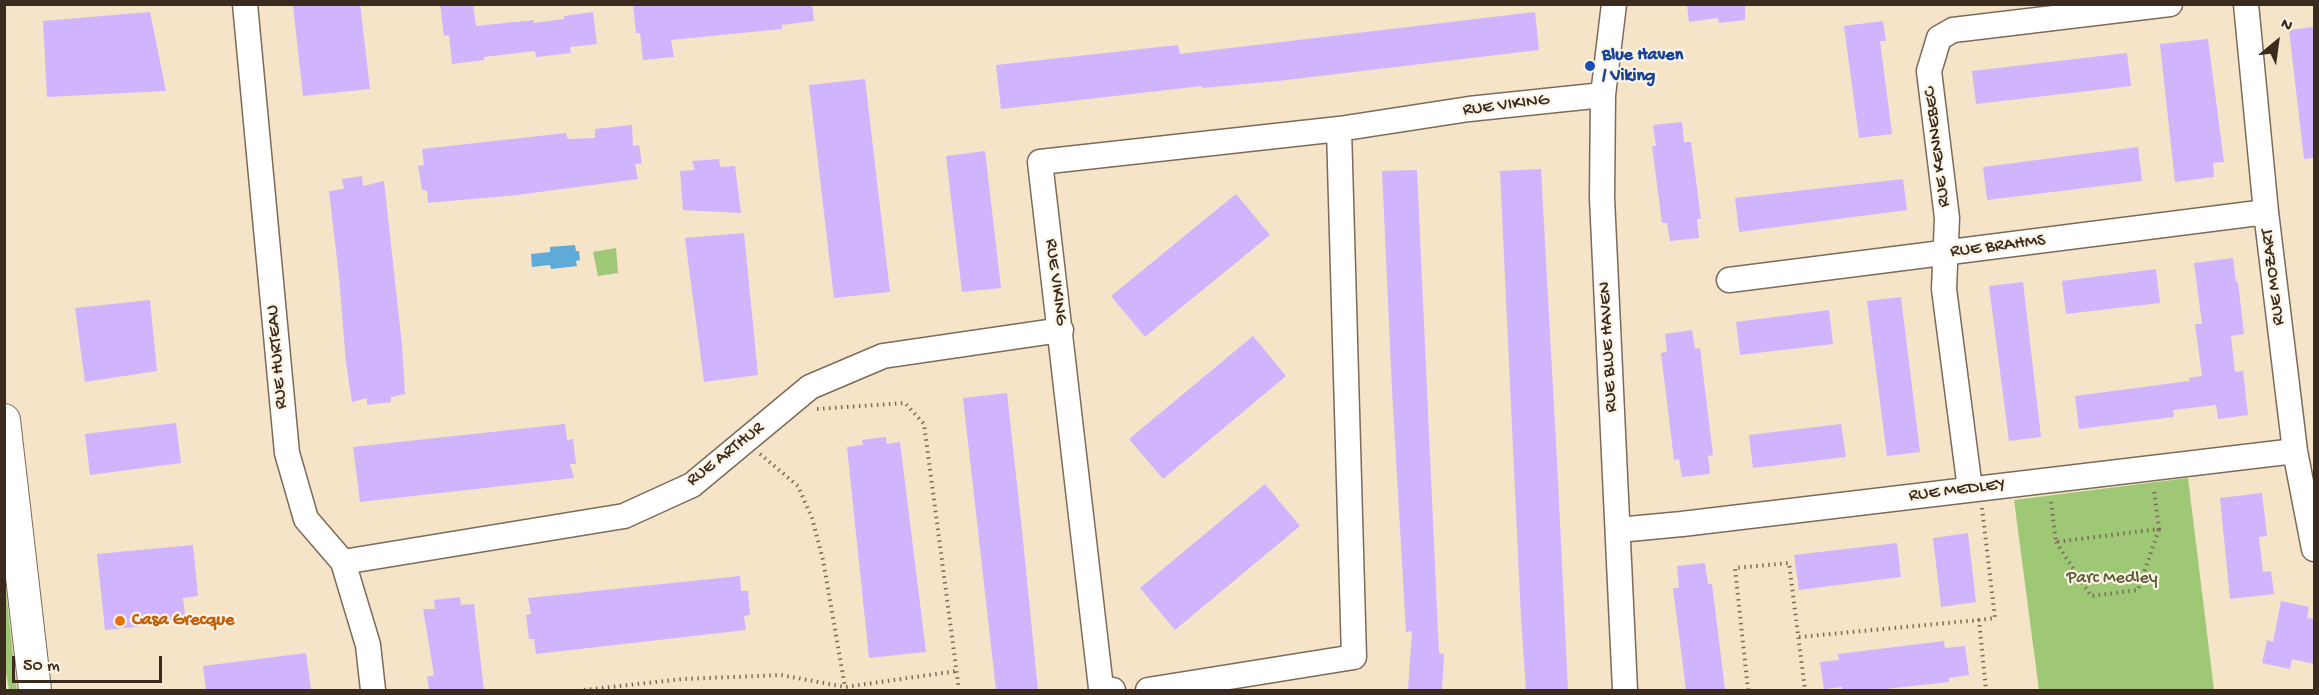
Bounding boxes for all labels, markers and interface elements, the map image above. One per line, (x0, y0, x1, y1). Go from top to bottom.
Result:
north arrow (2247, 12, 2307, 72)
text: N (2277, 15, 2295, 37)
place label: Blue Haven / Viking (1602, 45, 1683, 88)
marker: Blue Haven / Viking (1583, 59, 1597, 73)
street label: RUE KENNEBEC (1920, 85, 1956, 209)
street label: RUE VIKING (1462, 90, 1550, 122)
street label: RUE MOZART (2257, 227, 2291, 327)
street label: RUE BRAHMS (1949, 230, 2047, 264)
street label: RUE VIKING (1039, 238, 1071, 326)
street label: RUE BLUE HAVEN (1595, 281, 1623, 413)
street label: RUE HURTEAU (263, 304, 293, 410)
street label: RUE ARTHUR (683, 418, 769, 492)
street label: RUE MEDLEY (1908, 474, 2006, 508)
park label: Parc Medley (2066, 568, 2158, 590)
place label: Casa Grecque (132, 610, 234, 632)
marker: Casa Grecque (113, 614, 127, 628)
scale bar (15, 644, 165, 682)
text: 50 m (23, 656, 60, 677)

